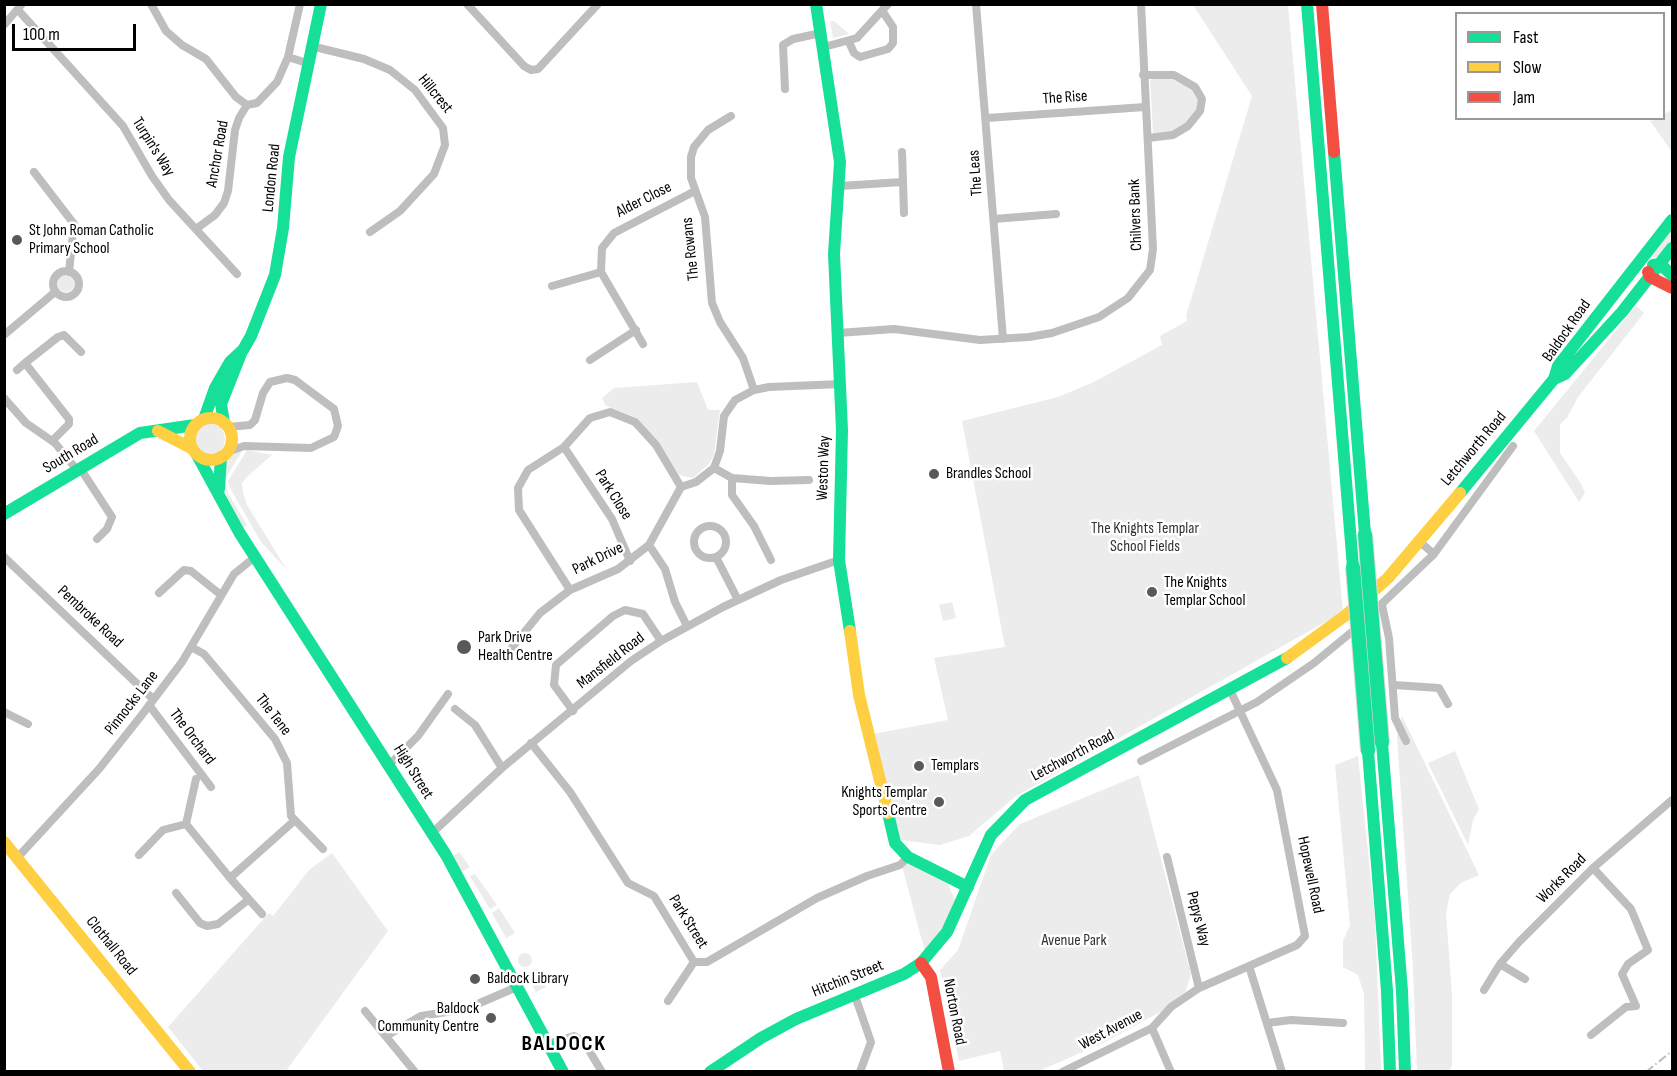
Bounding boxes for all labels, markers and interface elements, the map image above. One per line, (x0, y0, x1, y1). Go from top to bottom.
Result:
scale bar (15, 12, 140, 50)
legend (1455, 12, 1665, 120)
text: 100 m (23, 24, 60, 45)
text: Fast (1513, 27, 1538, 48)
text: Slow (1513, 57, 1542, 78)
street label: Hillcrest (413, 71, 457, 117)
street label: The Rise (1042, 87, 1088, 109)
text: Jam (1513, 87, 1535, 108)
street label: Turpin's Way (128, 114, 178, 180)
street label: Anchor Road (203, 119, 233, 189)
street label: London Road (259, 143, 285, 213)
street label: The Leas (965, 149, 987, 197)
street label: Alder Close (613, 178, 675, 222)
street label: Chilvers Bank (1125, 179, 1147, 251)
street label: The Rowans (678, 216, 704, 282)
place label: St John Roman Catholic Primary School (29, 221, 154, 259)
marker: St John Roman Catholic Primary School (10, 233, 24, 247)
street label: Baldock Road (1539, 296, 1595, 366)
street label: Letchworth Road (1437, 408, 1511, 490)
street label: South Road (40, 430, 102, 478)
street label: Weston Way (813, 435, 835, 501)
place label: Brandles School (946, 464, 1031, 484)
street label: Park Close (590, 466, 636, 524)
marker: Brandles School (927, 467, 941, 481)
park label: The Knights Templar School Fields (1091, 519, 1199, 557)
street label: Park Drive (570, 539, 626, 579)
place label: The Knights Templar School (1164, 573, 1245, 611)
street label: Pembroke Road (53, 582, 127, 652)
marker: The Knights Templar School (1145, 585, 1159, 599)
place label: Park Drive Health Centre (478, 628, 553, 666)
street label: Mansfield Road (573, 629, 649, 693)
marker: Park Drive Health Centre (455, 638, 473, 656)
street label: Pinnocks Lane (101, 667, 163, 739)
street label: The Tene (251, 690, 295, 740)
street label: The Orchard (165, 705, 219, 769)
street label: Letchworth Road (1028, 726, 1118, 786)
street label: High Street (389, 741, 437, 803)
place label: Templars (931, 756, 979, 776)
marker: Templars (912, 759, 926, 773)
place label: Knights Templar Sports Centre (841, 783, 927, 821)
marker: Knights Templar Sports Centre (932, 795, 946, 809)
street label: Hopewell Road (1292, 835, 1328, 915)
street label: Works Road (1533, 850, 1591, 908)
street label: Pepys Way (1182, 889, 1214, 949)
street label: Park Street (664, 892, 712, 952)
street label: Clothall Road (81, 913, 141, 979)
park label: Avenue Park (1041, 931, 1107, 951)
street label: Hitchin Street (810, 956, 886, 1002)
place label: Baldock Library (487, 969, 569, 989)
marker: Baldock Library (468, 972, 482, 986)
street label: Norton Road (938, 977, 970, 1047)
place label: Baldock Community Centre (377, 999, 479, 1037)
street label: West Avenue (1076, 1005, 1146, 1055)
marker: Baldock Community Centre (484, 1011, 498, 1025)
district label: BALDOCK (522, 1031, 606, 1057)

